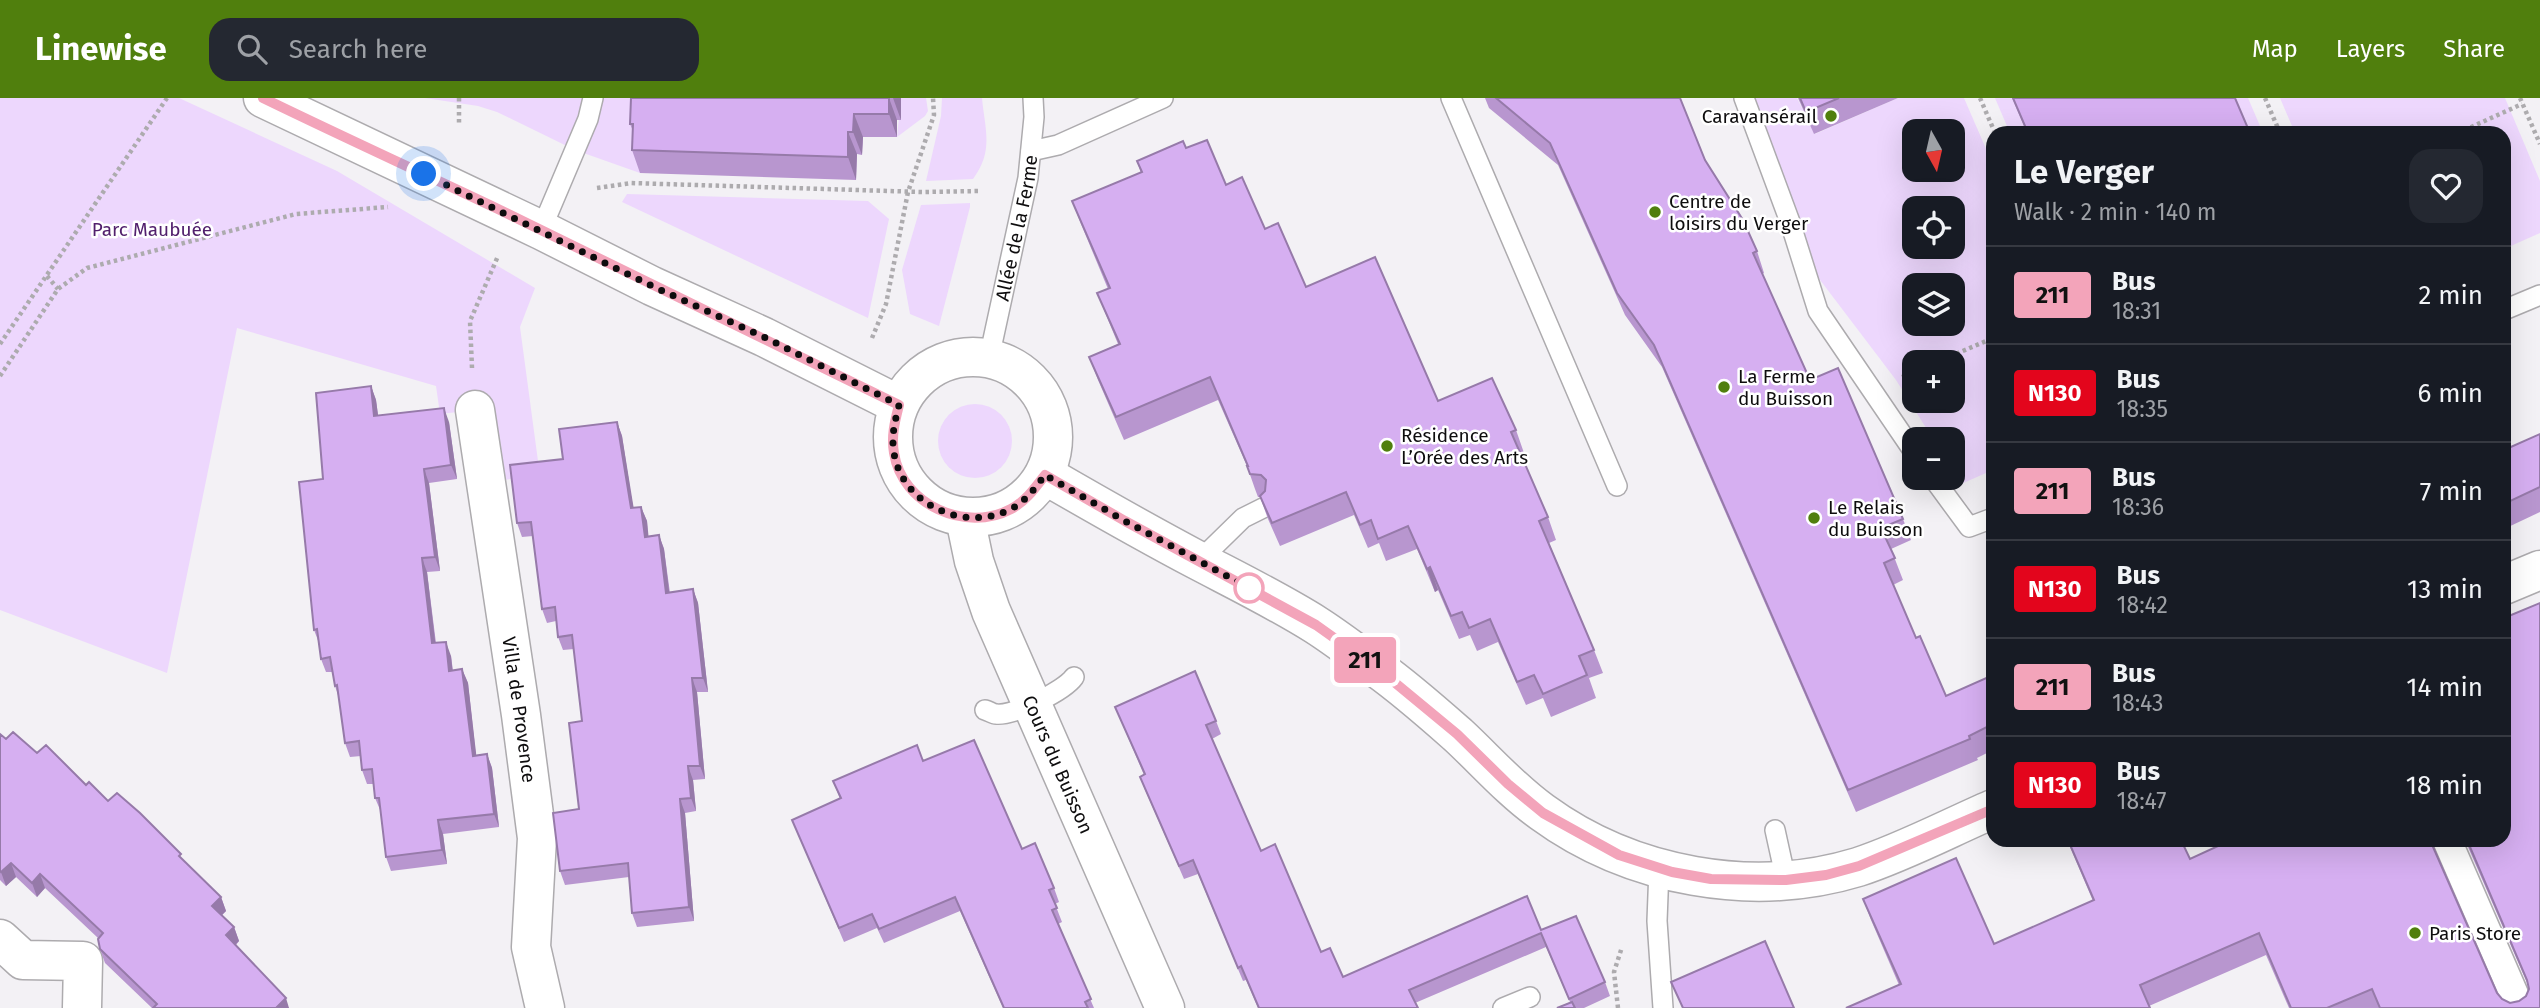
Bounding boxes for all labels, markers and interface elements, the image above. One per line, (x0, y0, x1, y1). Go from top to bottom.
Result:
search box (209, 18, 699, 81)
text: Linewise (35, 29, 167, 69)
icon: search (233, 30, 271, 68)
text: Search here (289, 34, 428, 65)
text: Map (2252, 35, 2298, 63)
text: Layers (2336, 35, 2405, 63)
text: Share (2443, 35, 2505, 63)
place label: Caravansérail (1702, 105, 1817, 128)
marker: Caravansérail (1823, 108, 1839, 124)
north arrow (1902, 119, 1965, 182)
map controls (1902, 119, 1965, 490)
button: heart (2409, 149, 2483, 223)
text: Le Verger (2014, 152, 2154, 192)
street label: Allée de la Ferme (990, 154, 1042, 303)
your location (406, 156, 441, 191)
place label: Centre de loisirs du Verger (1669, 190, 1809, 235)
button: locate (1902, 196, 1965, 259)
text: Walk · 2 min · 140 m (2014, 198, 2217, 226)
marker: Centre de loisirs du Verger (1647, 204, 1663, 220)
park label: Parc Maubuée (92, 218, 212, 241)
text: Bus (2112, 266, 2155, 297)
button: layers (1902, 273, 1965, 336)
text: 2 min (2418, 280, 2483, 311)
text: 211 (2036, 281, 2069, 309)
text: 18:31 (2112, 297, 2161, 325)
button: + (1902, 350, 1965, 413)
text: Bus (2117, 364, 2160, 395)
place label: La Ferme du Buisson (1738, 365, 1833, 410)
text: 6 min (2417, 378, 2483, 409)
marker: La Ferme du Buisson (1716, 379, 1732, 395)
text: N130 (2028, 379, 2082, 407)
text: 18:35 (2117, 395, 2168, 423)
place label: Résidence L’Orée des Arts (1401, 424, 1528, 469)
button: − (1902, 427, 1965, 490)
marker: Résidence L’Orée des Arts (1379, 438, 1395, 454)
text: Bus (2112, 462, 2155, 493)
text: 7 min (2420, 476, 2483, 507)
text: 211 (2036, 477, 2069, 505)
text: 18:36 (2112, 493, 2164, 521)
place label: Le Relais du Buisson (1828, 496, 1923, 541)
marker: Le Relais du Buisson (1806, 510, 1822, 526)
text: Bus (2117, 560, 2160, 591)
unlabelled marker (1234, 573, 1264, 603)
text: 13 min (2407, 574, 2483, 605)
text: N130 (2028, 575, 2082, 603)
text: 18:42 (2117, 591, 2168, 619)
street label: Villa de Provence (498, 635, 541, 784)
line badge: 211 (1325, 637, 1405, 683)
text: 211 (1348, 646, 1382, 674)
text: Bus (2112, 658, 2155, 689)
text: 14 min (2406, 672, 2483, 703)
text: 211 (2036, 673, 2069, 701)
text: 18:43 (2112, 689, 2163, 717)
street label: Cours du Buisson (1018, 691, 1099, 837)
text: Bus (2117, 756, 2160, 787)
text: 18 min (2406, 770, 2483, 801)
text: N130 (2028, 771, 2082, 799)
text: 18:47 (2117, 787, 2167, 815)
place label: Paris Store (2429, 922, 2521, 945)
marker: Paris Store (2407, 925, 2423, 941)

